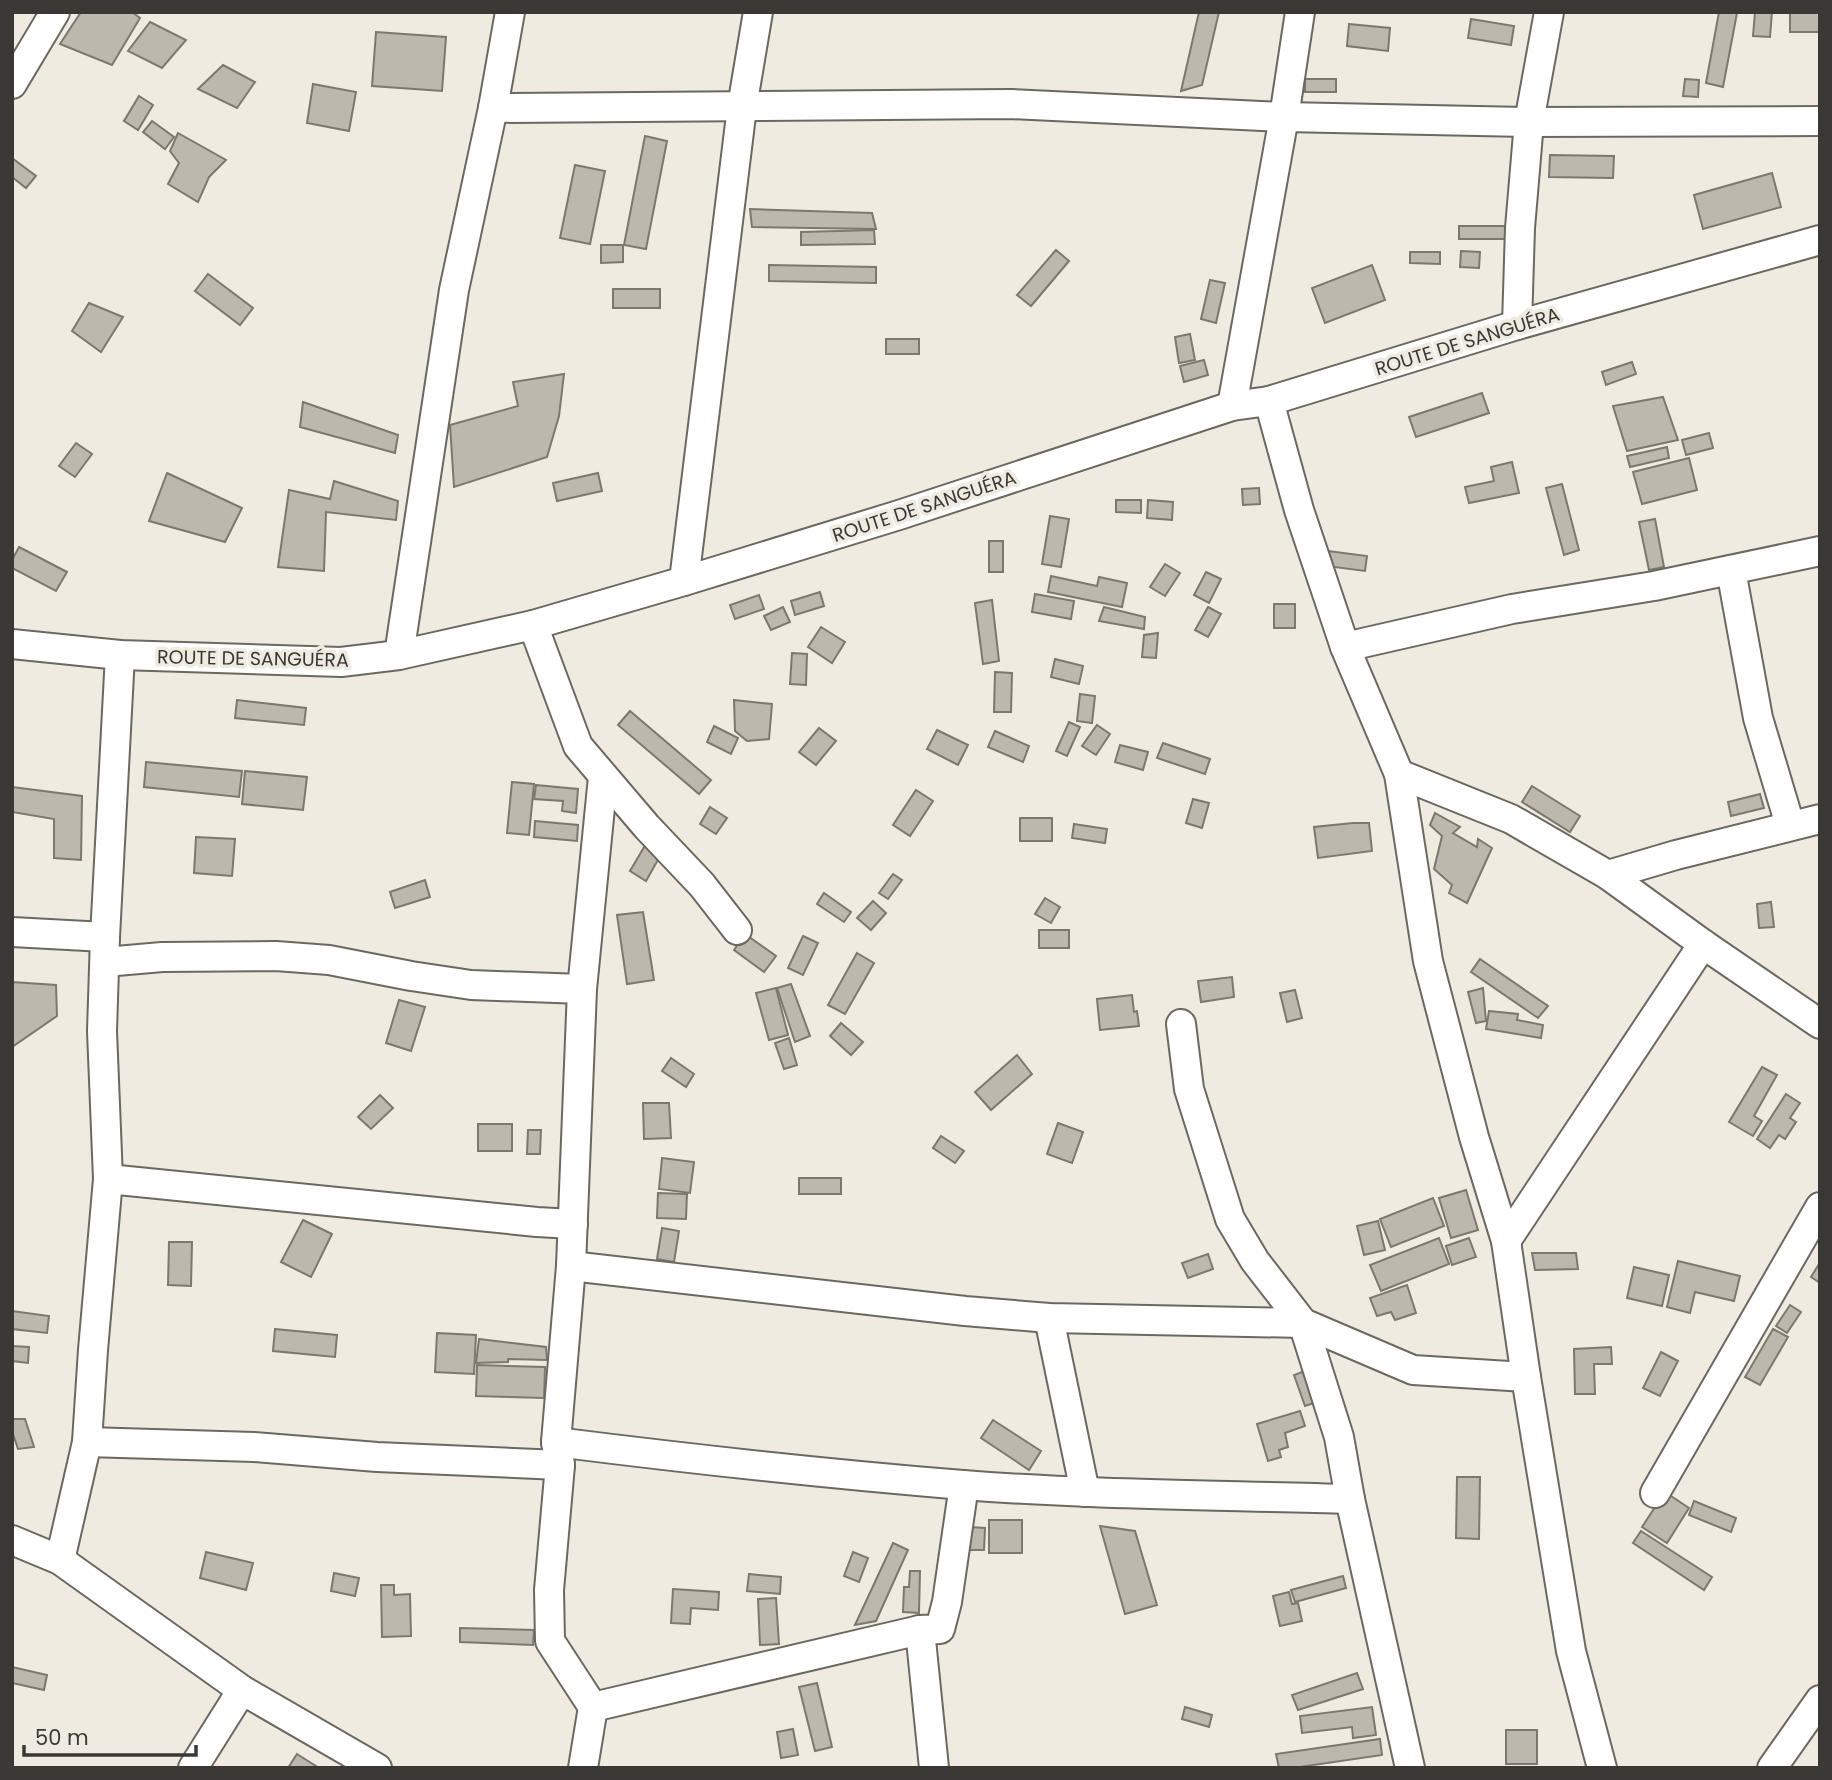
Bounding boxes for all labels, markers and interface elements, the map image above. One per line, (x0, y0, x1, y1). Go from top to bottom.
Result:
street label: ROUTE DE SANGUÉRA (1372, 300, 1563, 382)
street label: ROUTE DE SANGUÉRA (829, 464, 1020, 549)
street label: ROUTE DE SANGUÉRA (157, 643, 349, 674)
scale bar (24, 1714, 196, 1758)
text: 50 m (35, 1723, 89, 1752)

